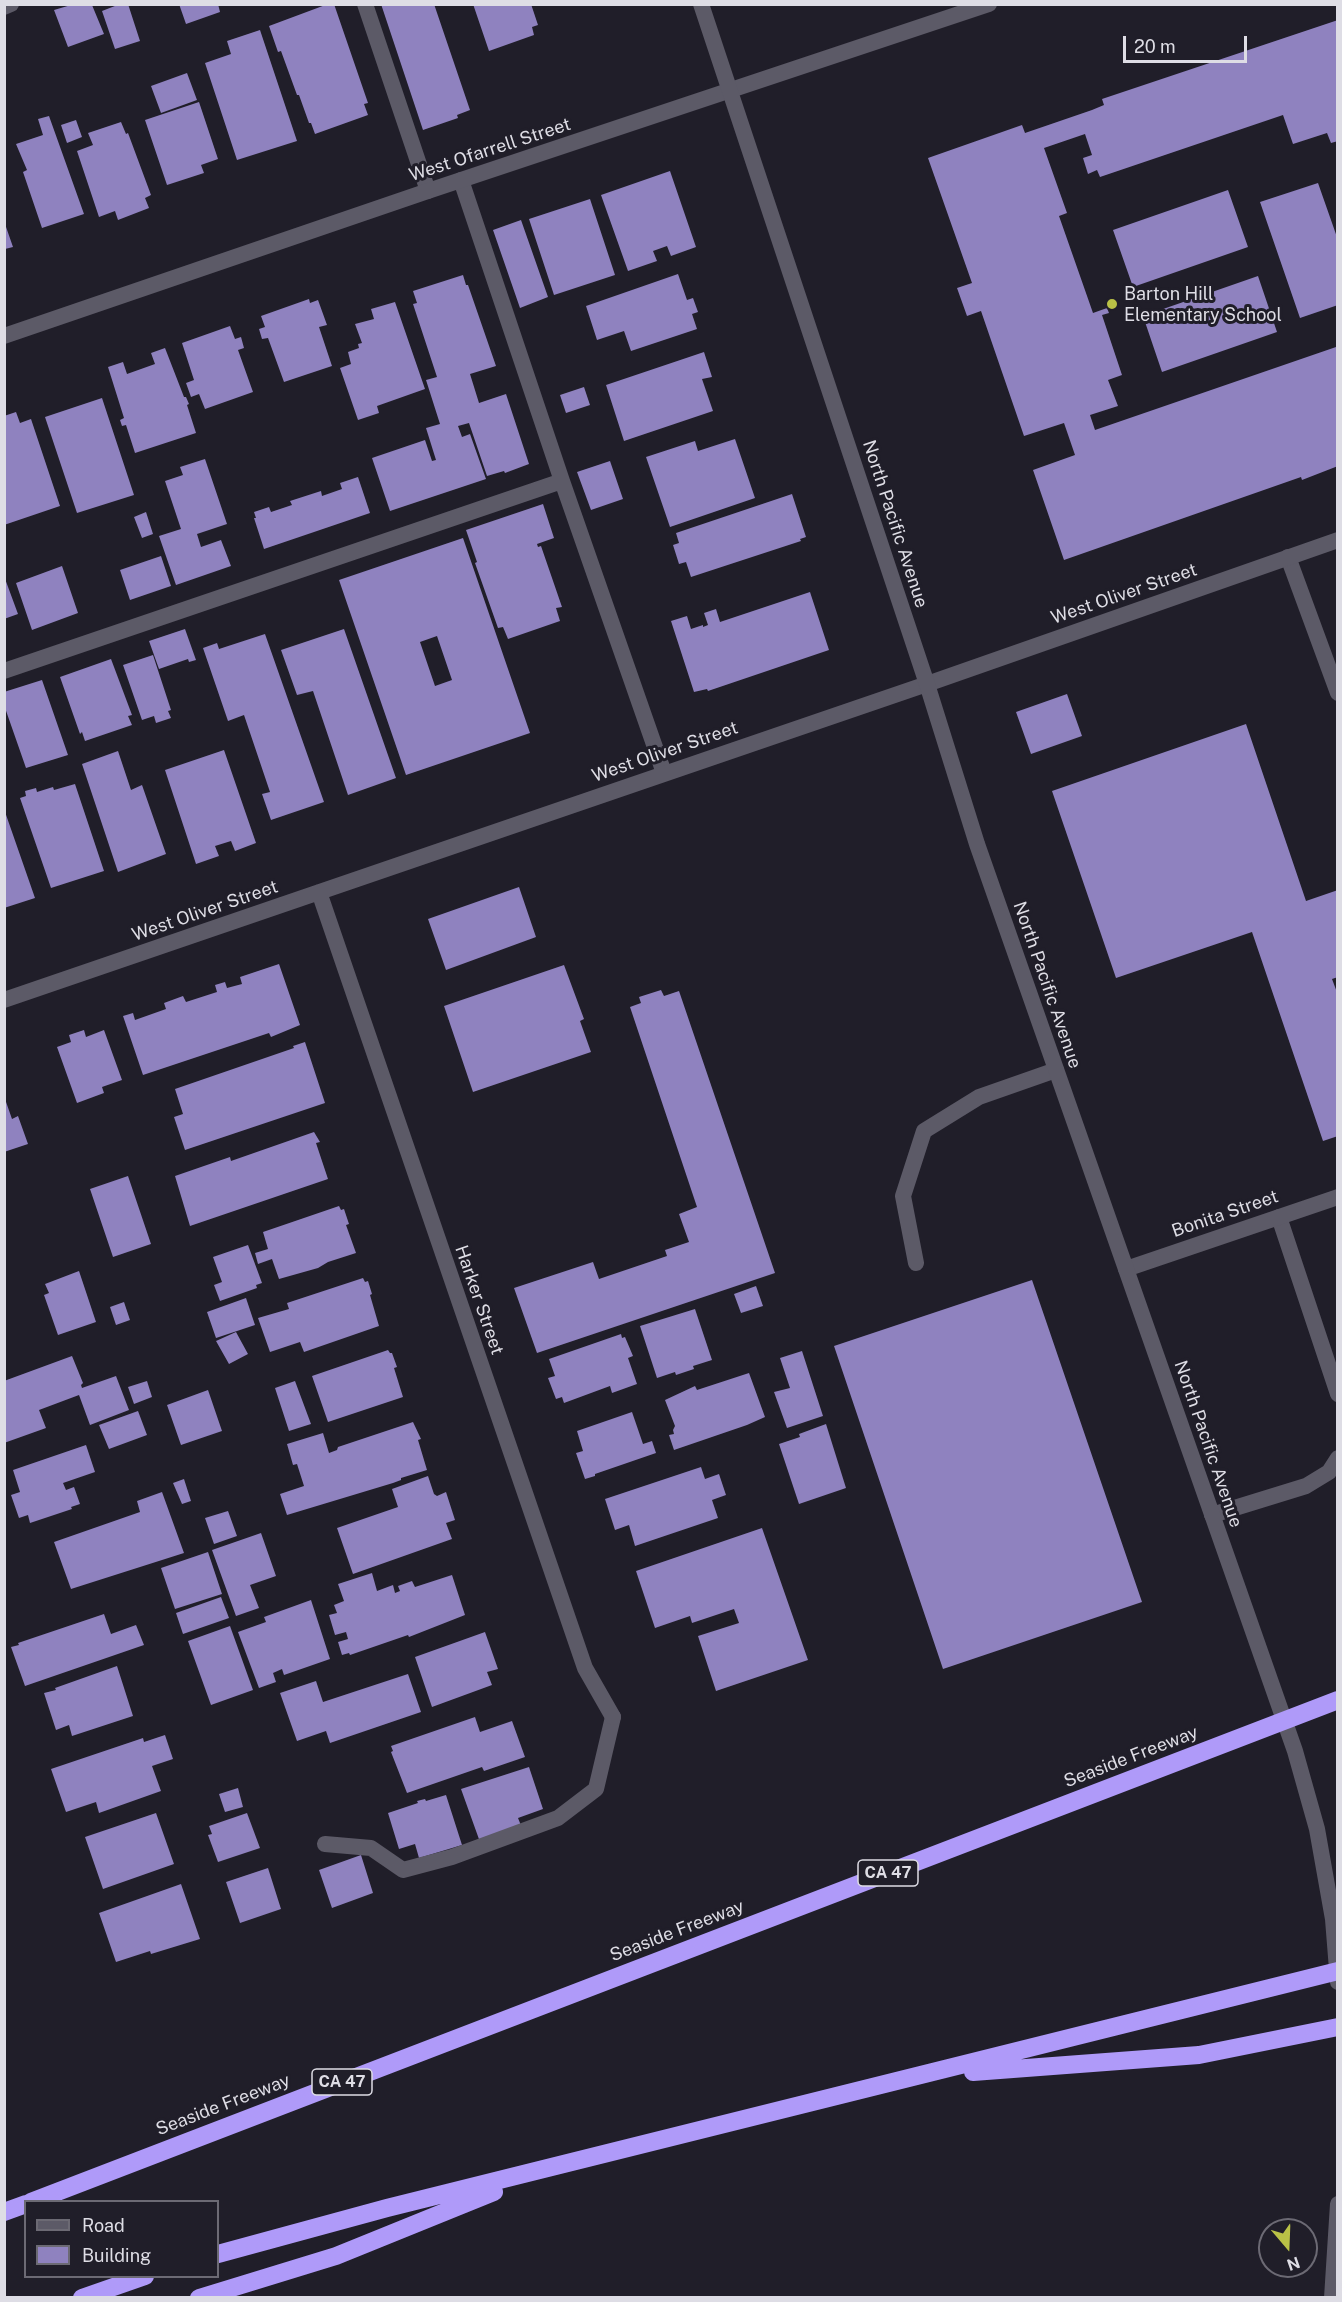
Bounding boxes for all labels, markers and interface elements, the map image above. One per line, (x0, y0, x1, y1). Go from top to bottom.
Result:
scale bar (1126, 24, 1250, 62)
text: 20 m (1134, 36, 1176, 57)
street label: West Ofarrell Street (406, 114, 574, 186)
place label: Barton Hill Elementary School (1124, 283, 1282, 326)
marker: Barton Hill Elementary School (1105, 297, 1119, 311)
street label: North Pacific Avenue (858, 437, 932, 611)
street label: West Oliver Street (1048, 559, 1200, 629)
street label: West Oliver Street (589, 717, 741, 787)
street label: West Oliver Street (129, 876, 281, 946)
street label: North Pacific Avenue (1008, 899, 1086, 1071)
street label: Bonita Street (1169, 1186, 1281, 1242)
street label: Harker Street (450, 1242, 508, 1358)
street label: North Pacific Avenue (1169, 1358, 1247, 1530)
street label: Seaside Freeway (1061, 1722, 1201, 1792)
road number: CA 47 (858, 1860, 918, 1886)
street label: Seaside Freeway (607, 1896, 747, 1966)
road number: CA 47 (312, 2069, 372, 2095)
street label: Seaside Freeway (153, 2070, 293, 2140)
legend (24, 2200, 219, 2278)
text: Road (82, 2215, 125, 2236)
north arrow (1258, 2218, 1318, 2278)
text: Building (82, 2245, 151, 2266)
text: N (1284, 2253, 1302, 2275)

